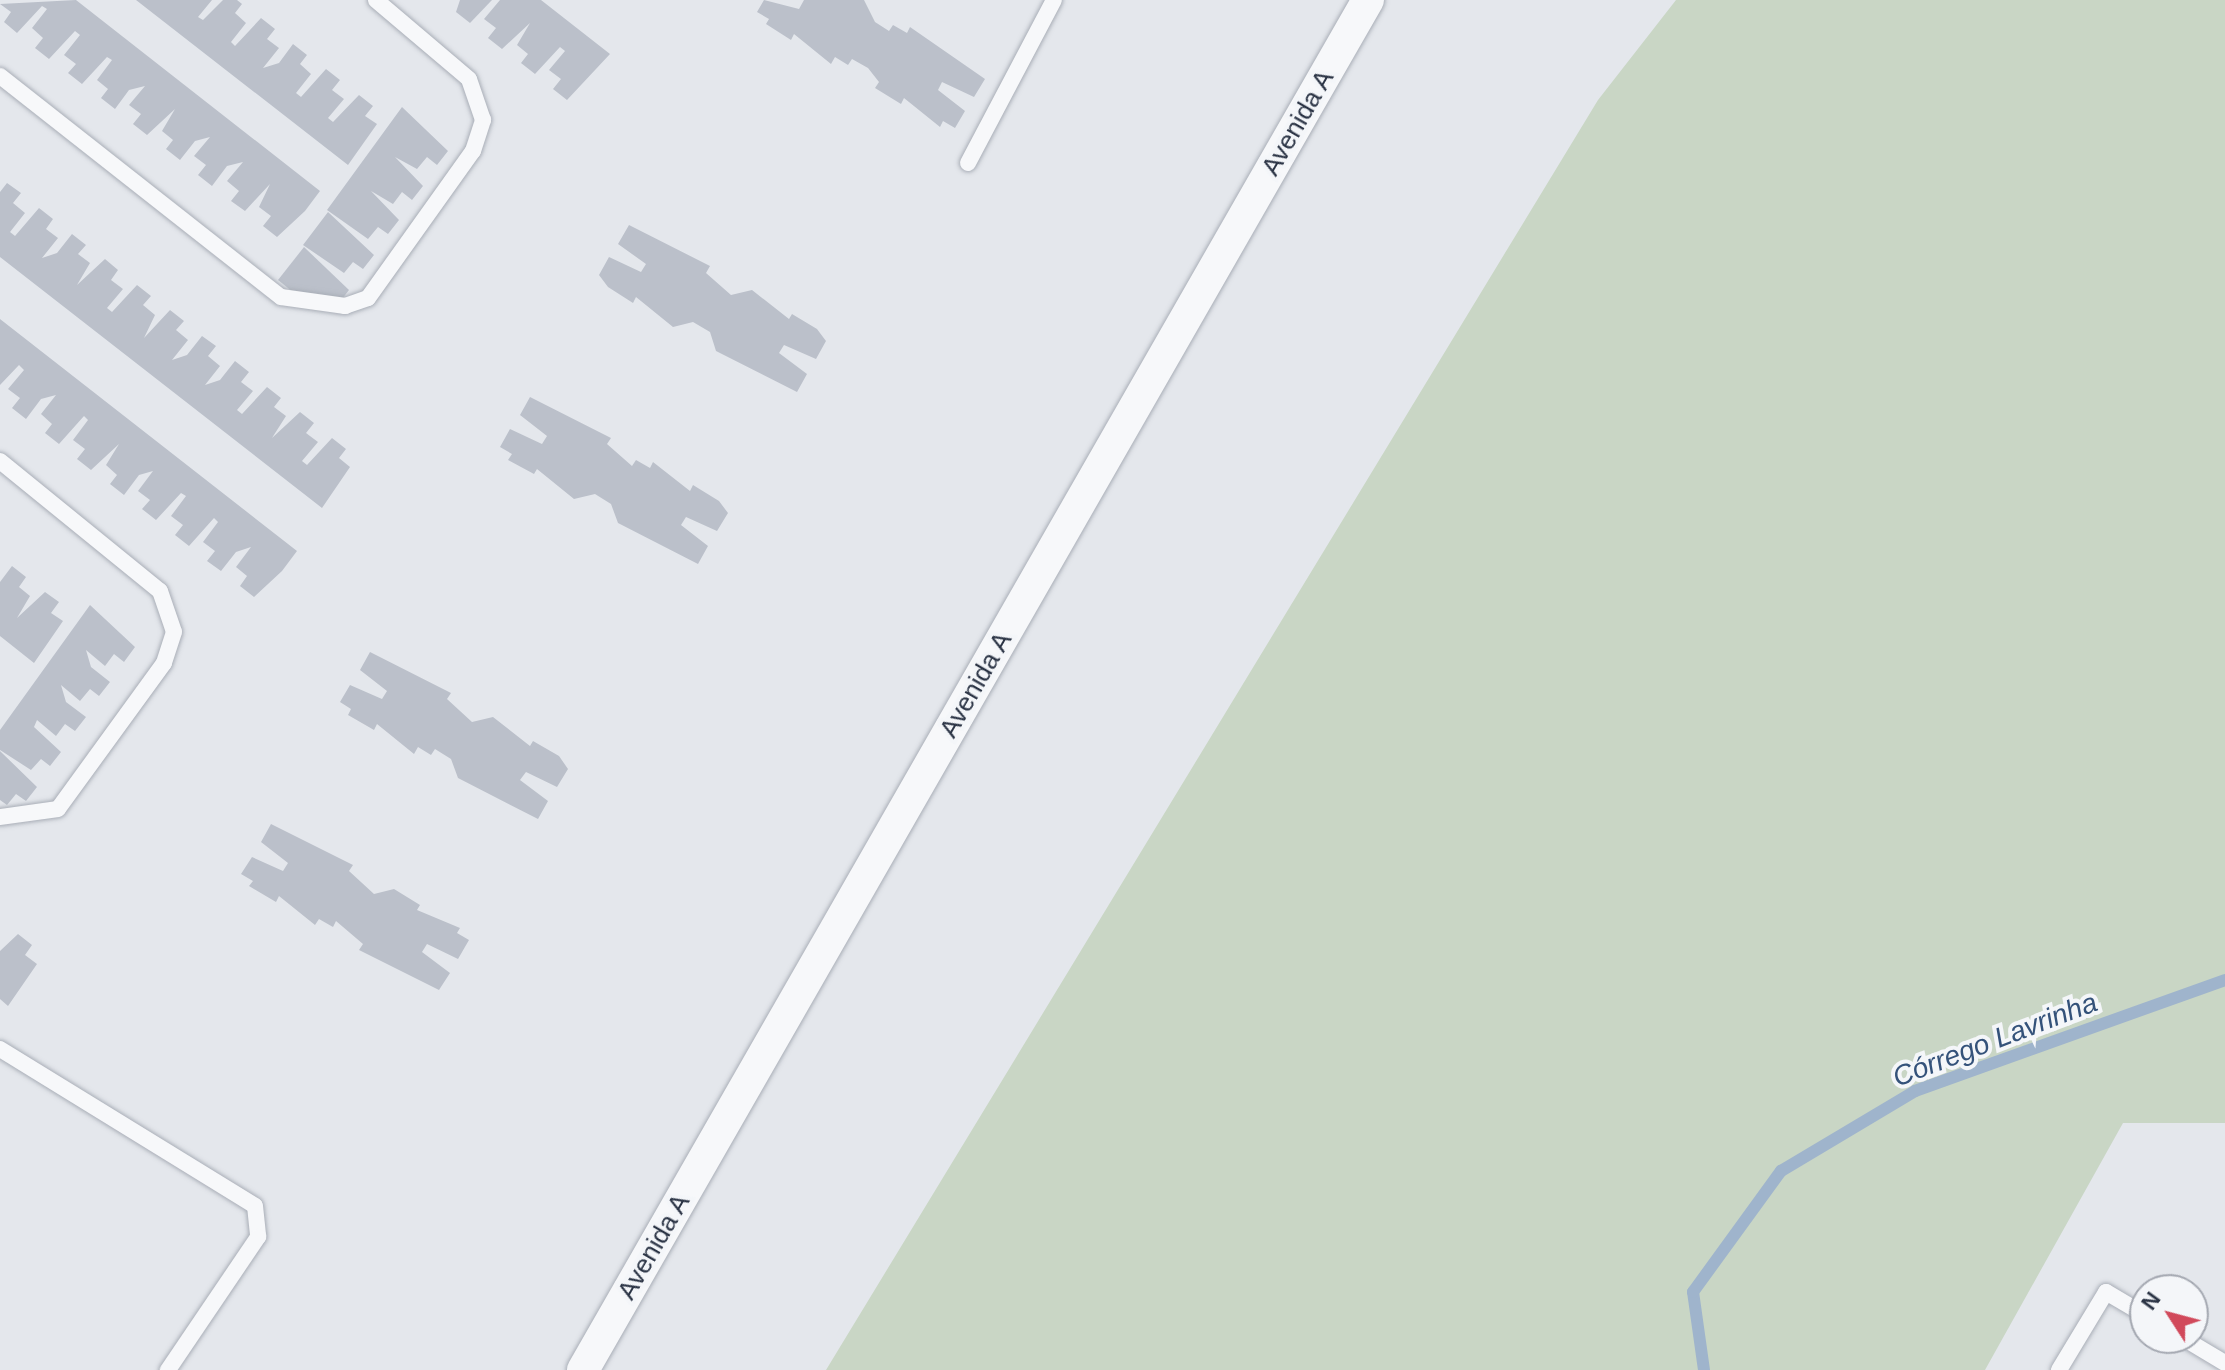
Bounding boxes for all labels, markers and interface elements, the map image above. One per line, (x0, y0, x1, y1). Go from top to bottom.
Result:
street label: Avenida A (1255, 64, 1341, 182)
street label: Avenida A (933, 626, 1019, 744)
water label: Córrego Lavrinha (1888, 986, 2102, 1094)
street label: Avenida A (611, 1188, 697, 1306)
north arrow (2129, 1274, 2209, 1354)
text: N (2136, 1287, 2166, 1315)

